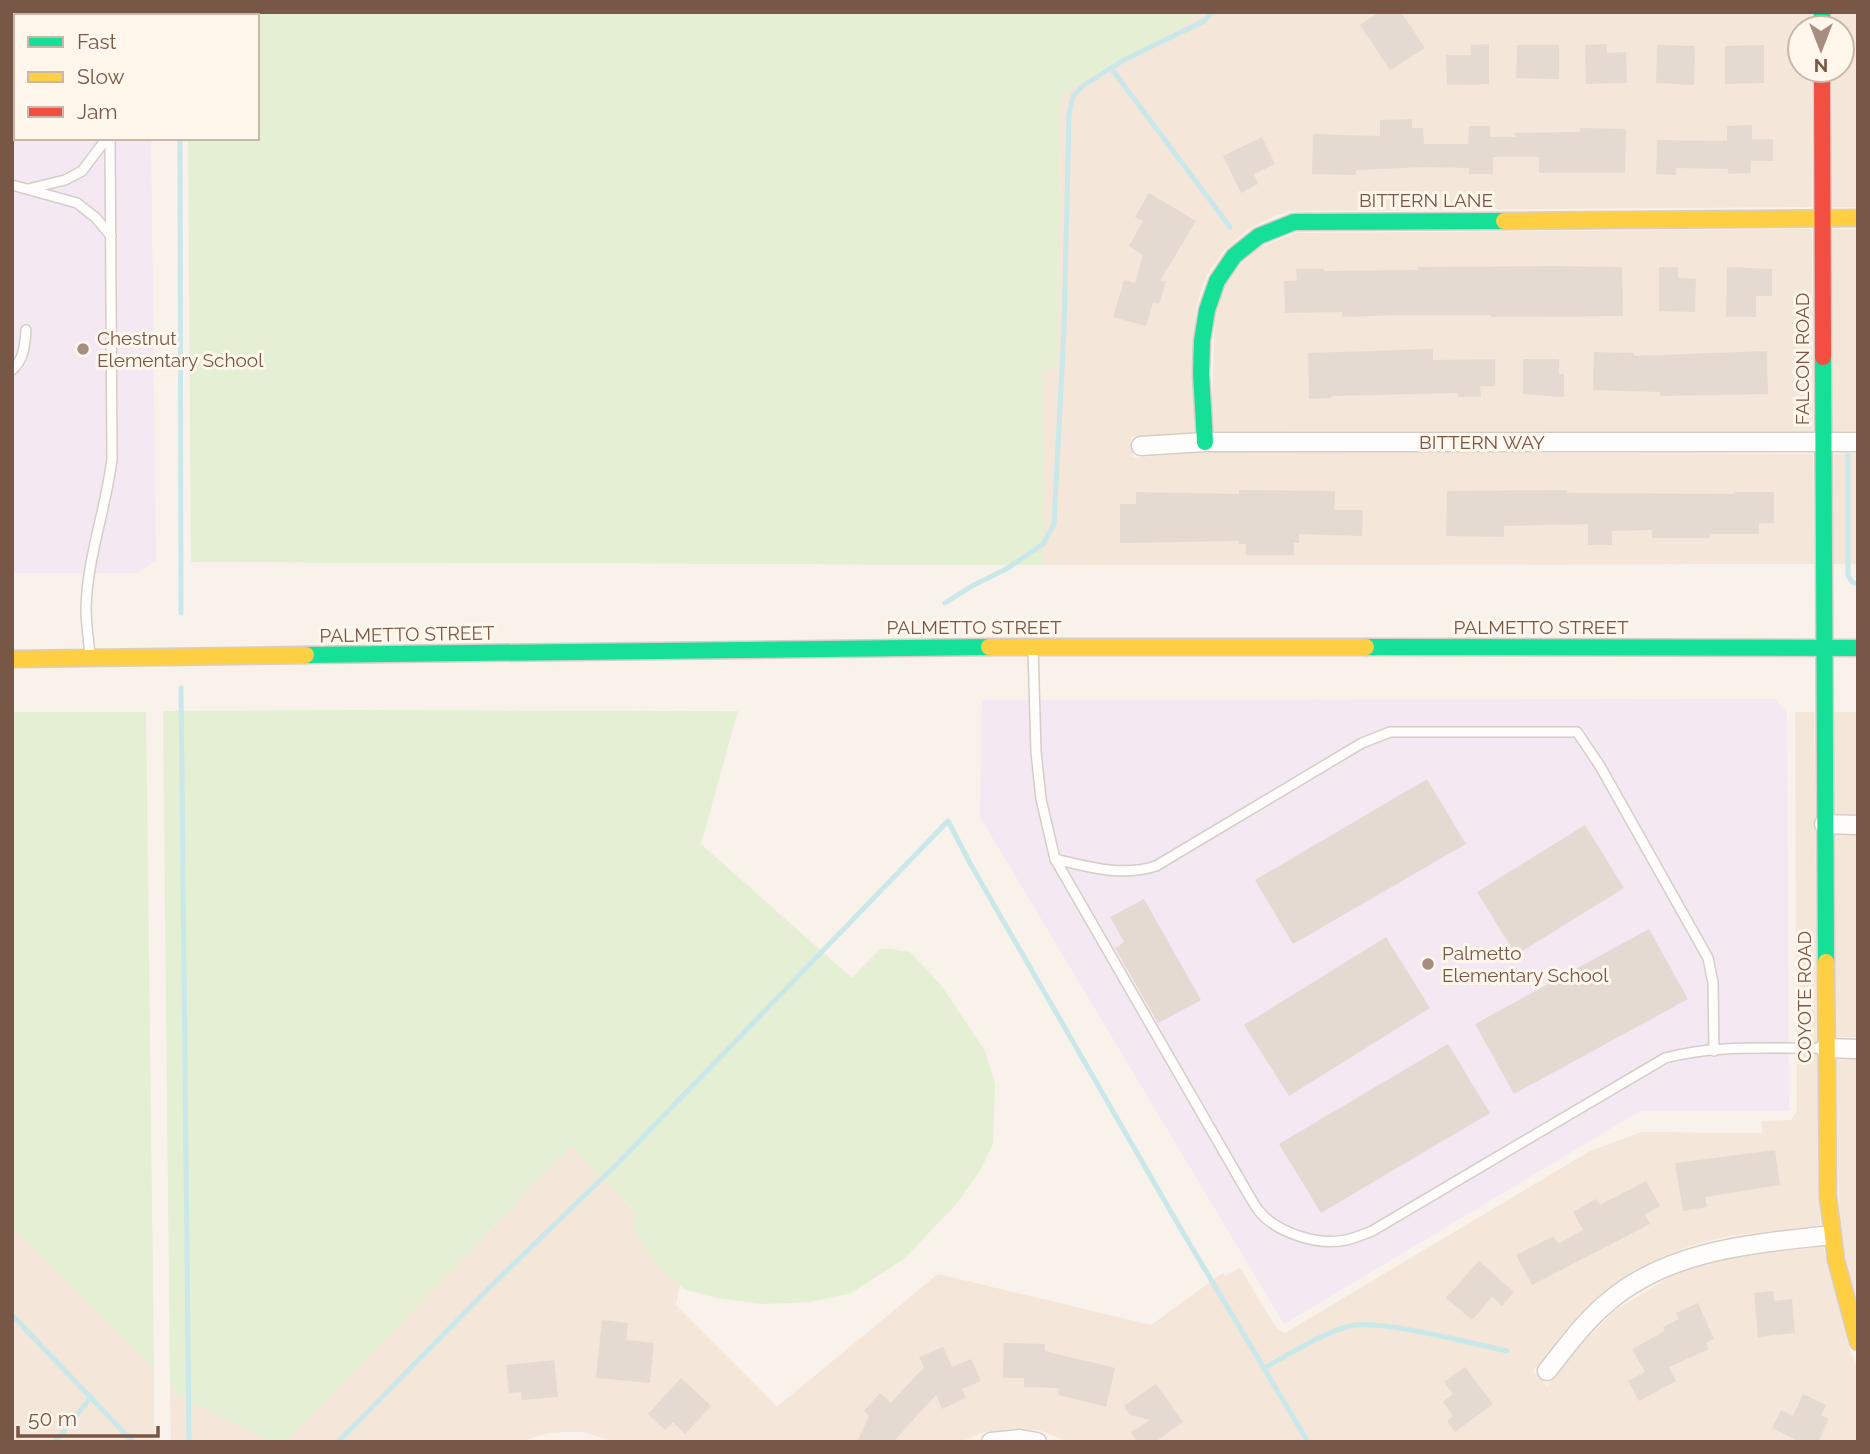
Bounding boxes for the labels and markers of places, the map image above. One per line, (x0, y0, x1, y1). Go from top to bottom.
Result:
place label: Chestnut Elementary School (97, 327, 264, 371)
marker: Chestnut Elementary School (75, 341, 91, 357)
place label: Palmetto Elementary School (1442, 942, 1609, 986)
marker: Palmetto Elementary School (1420, 956, 1436, 972)

